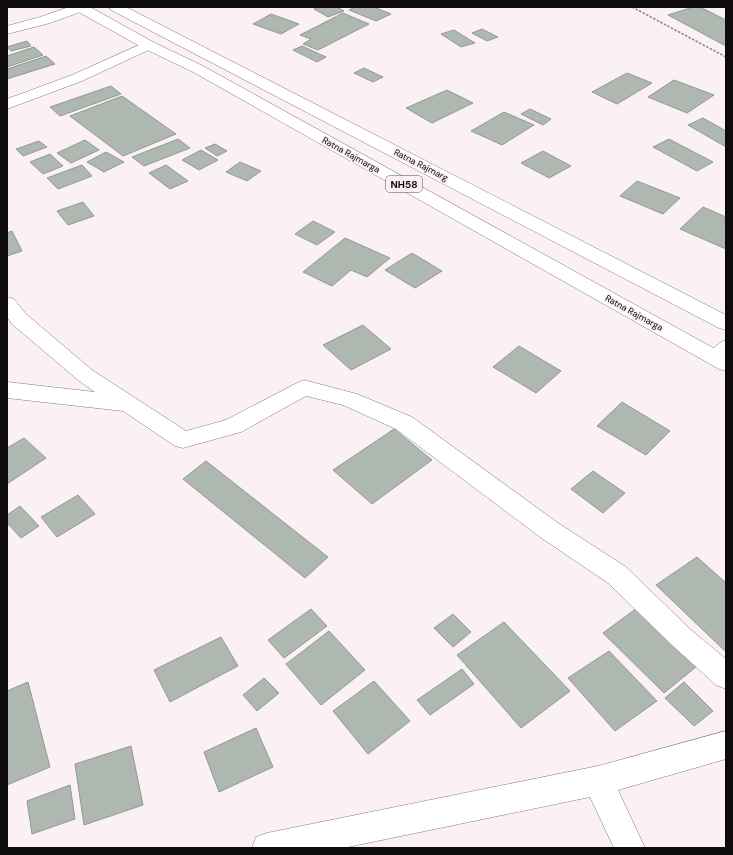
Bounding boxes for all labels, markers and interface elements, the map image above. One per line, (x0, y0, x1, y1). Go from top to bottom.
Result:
street label: Ratna Rajmarga (320, 134, 382, 176)
street label: Ratna Rajmarg (392, 146, 450, 184)
road number: NH58 (386, 176, 422, 192)
street label: Ratna Rajmarga (603, 292, 665, 334)

